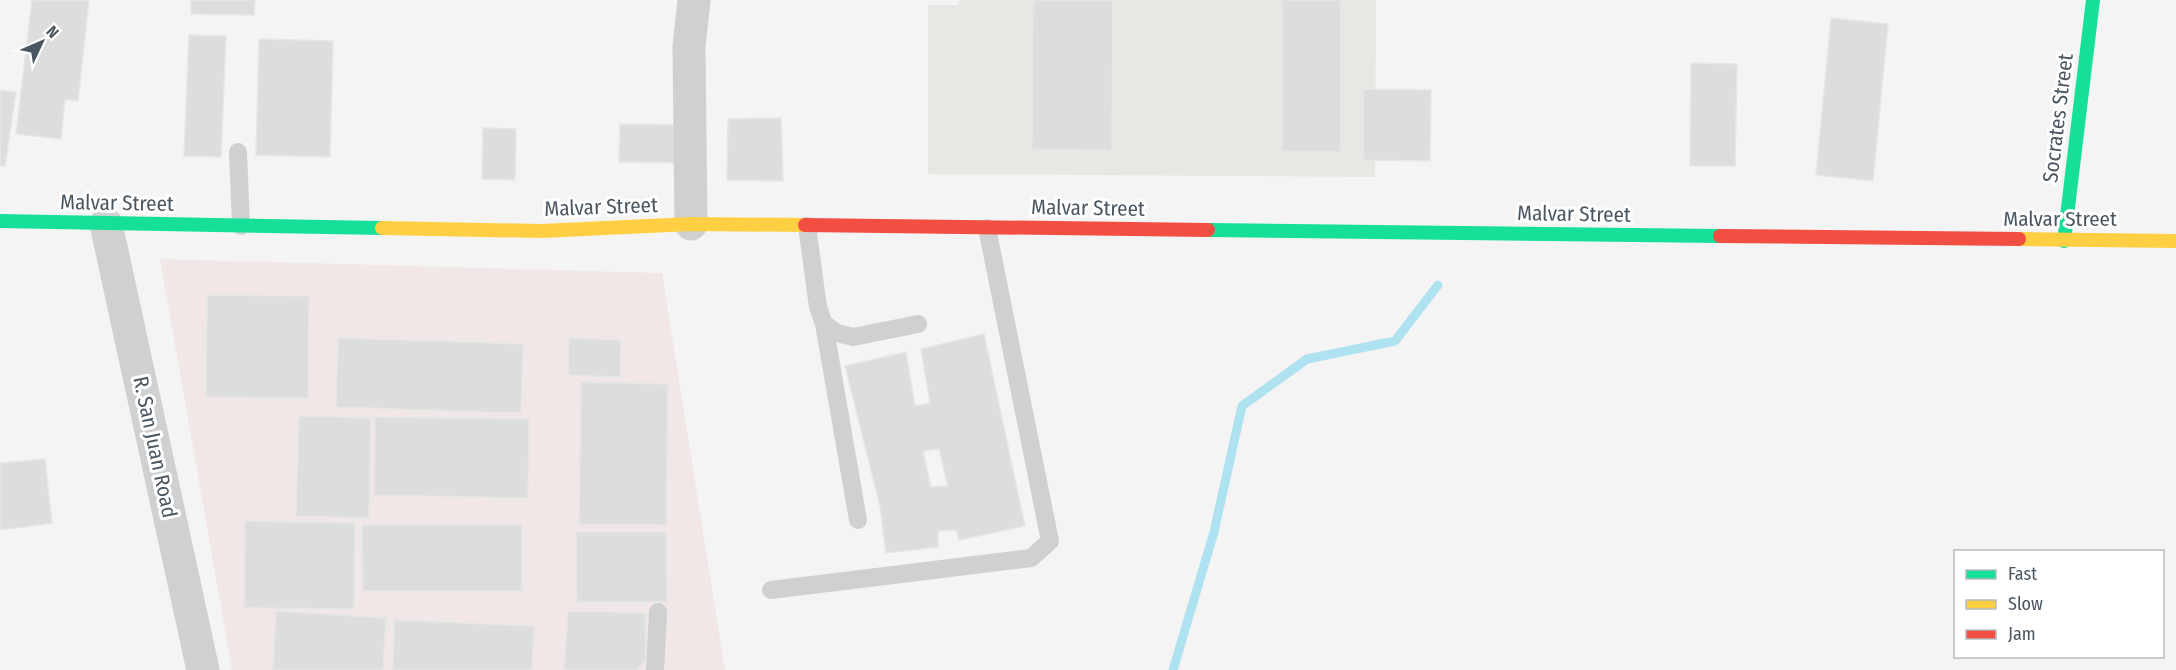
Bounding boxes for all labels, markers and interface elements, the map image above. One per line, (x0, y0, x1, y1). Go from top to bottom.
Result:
north arrow (12, 12, 72, 72)
text: N (42, 22, 63, 42)
street label: Socrates Street (2037, 52, 2079, 184)
street label: Malvar Street (60, 189, 174, 217)
street label: Malvar Street (544, 192, 658, 222)
street label: Malvar Street (1031, 194, 1145, 222)
street label: Malvar Street (1517, 200, 1631, 228)
street label: Malvar Street (2003, 206, 2117, 232)
street label: R. San Juan Road (127, 374, 183, 520)
legend (1954, 550, 2164, 658)
text: Fast (2008, 563, 2037, 585)
text: Slow (2008, 593, 2043, 615)
text: Jam (2008, 623, 2036, 645)

